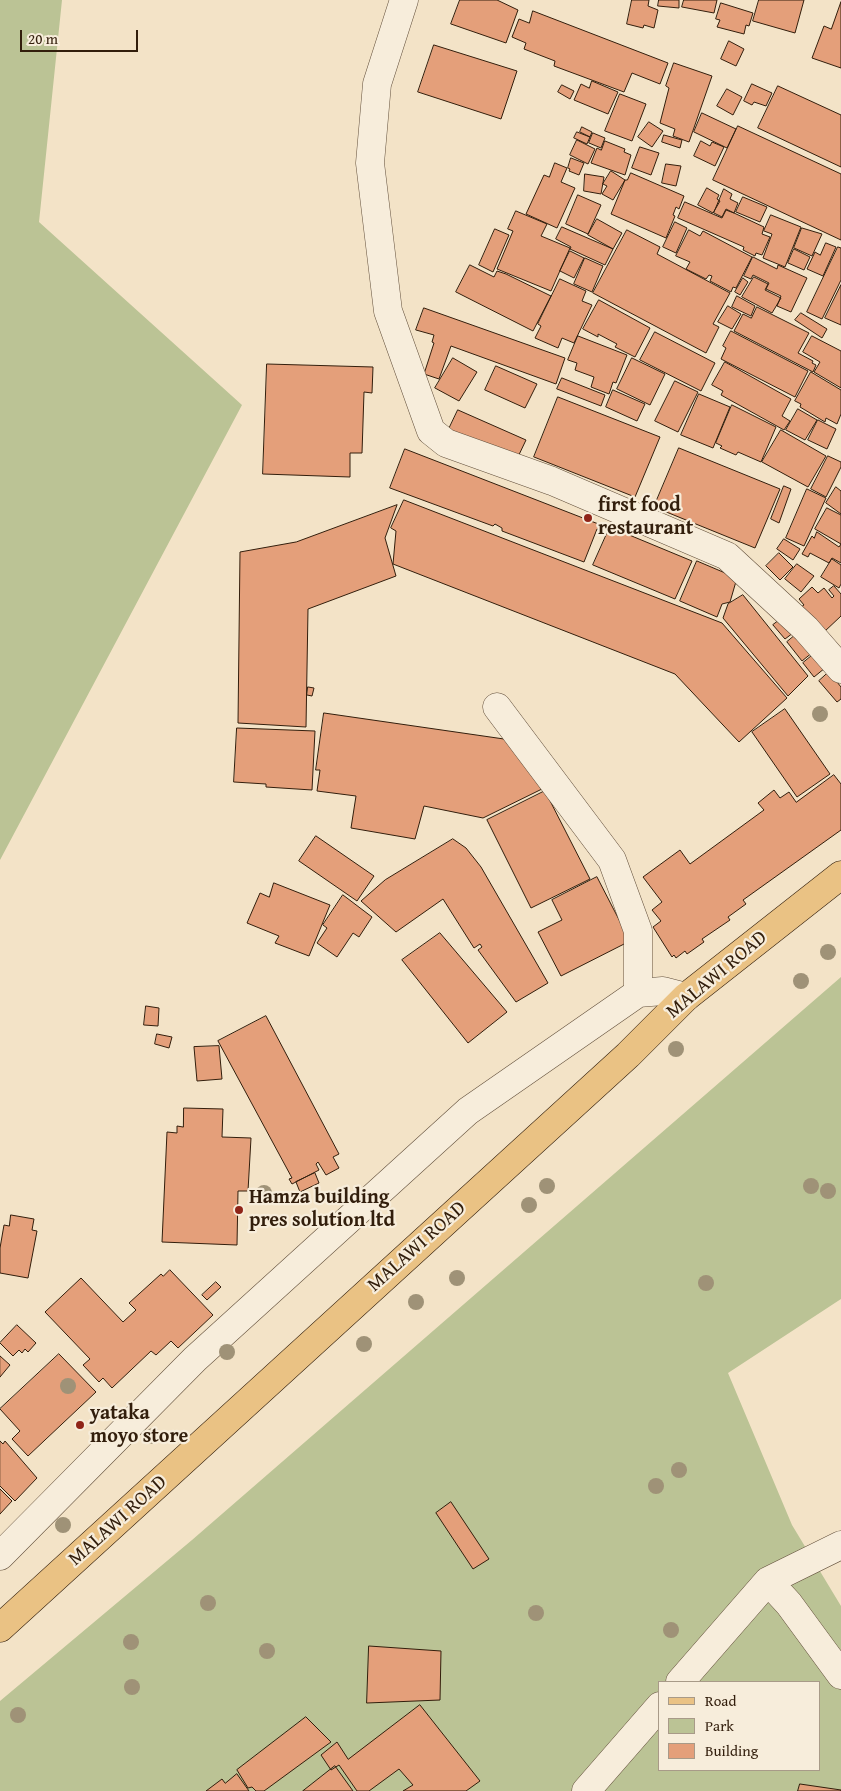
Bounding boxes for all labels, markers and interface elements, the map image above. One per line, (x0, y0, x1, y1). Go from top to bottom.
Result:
scale bar (22, 20, 140, 52)
text: 20 m (28, 28, 58, 49)
place label: first food restaurant (598, 494, 693, 541)
marker: first food restaurant (582, 512, 594, 524)
street label: MALAWI ROAD (662, 926, 772, 1024)
place label: Hamza building pres solution ltd (249, 1186, 395, 1233)
street label: MALAWI ROAD (363, 1197, 471, 1297)
marker: Hamza building pres solution ltd (233, 1204, 245, 1216)
place label: yataka moyo store (90, 1402, 188, 1449)
marker: yataka moyo store (74, 1419, 86, 1431)
street label: MALAWI ROAD (64, 1471, 172, 1571)
legend (658, 1681, 821, 1771)
text: Road (705, 1690, 736, 1711)
text: Park (705, 1715, 734, 1736)
text: Building (705, 1740, 758, 1761)

